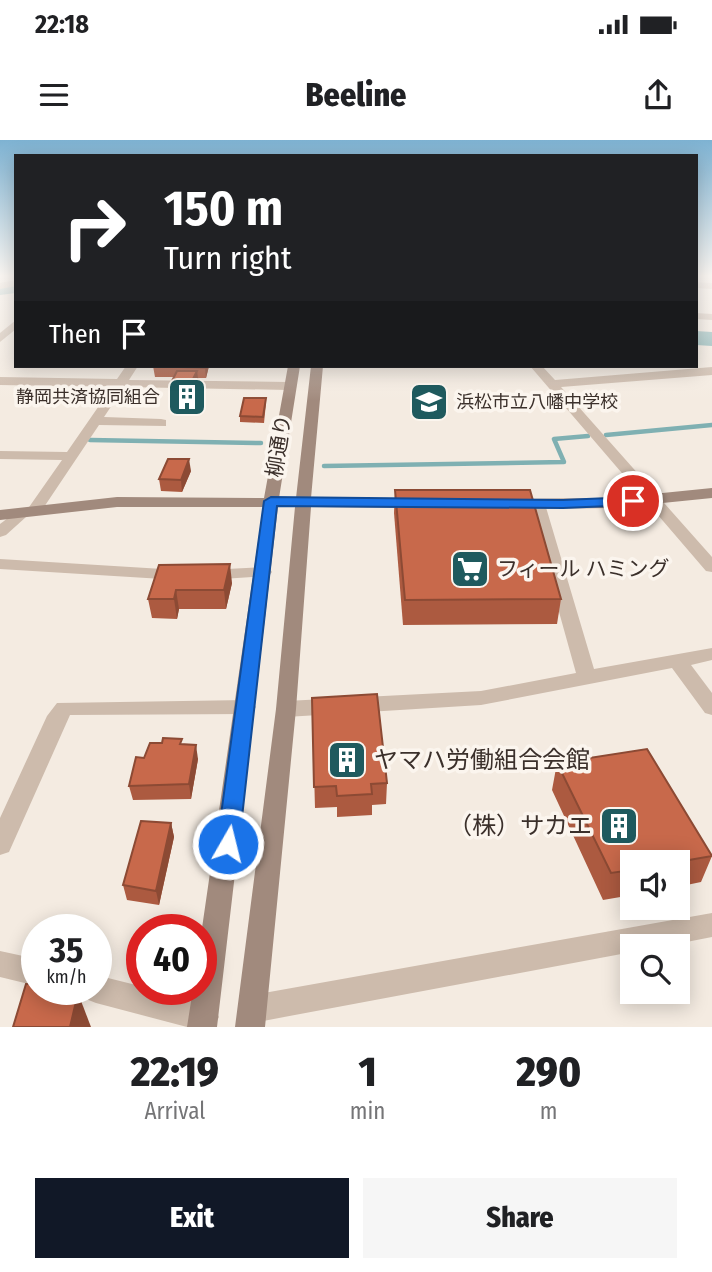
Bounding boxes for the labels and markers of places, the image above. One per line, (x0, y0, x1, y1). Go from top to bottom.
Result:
building icon: 静岡共済協同組合 (166, 376, 208, 418)
school or university icon: 浜松市立八幡中学校 (408, 381, 450, 423)
place label: 静岡共済協同組合 (16, 386, 160, 408)
place label: 浜松市立八幡中学校 (456, 391, 618, 413)
pin (603, 471, 663, 531)
supermarket icon: フィール ハミング (449, 548, 491, 590)
place label: フィール ハミング (497, 556, 670, 582)
building icon: ヤマハ労働組合会館 (326, 739, 368, 781)
place label: ヤマハ労働組合会館 (374, 746, 590, 774)
building icon: （株）サカエ (598, 805, 640, 847)
place label: （株）サカエ (448, 812, 592, 840)

